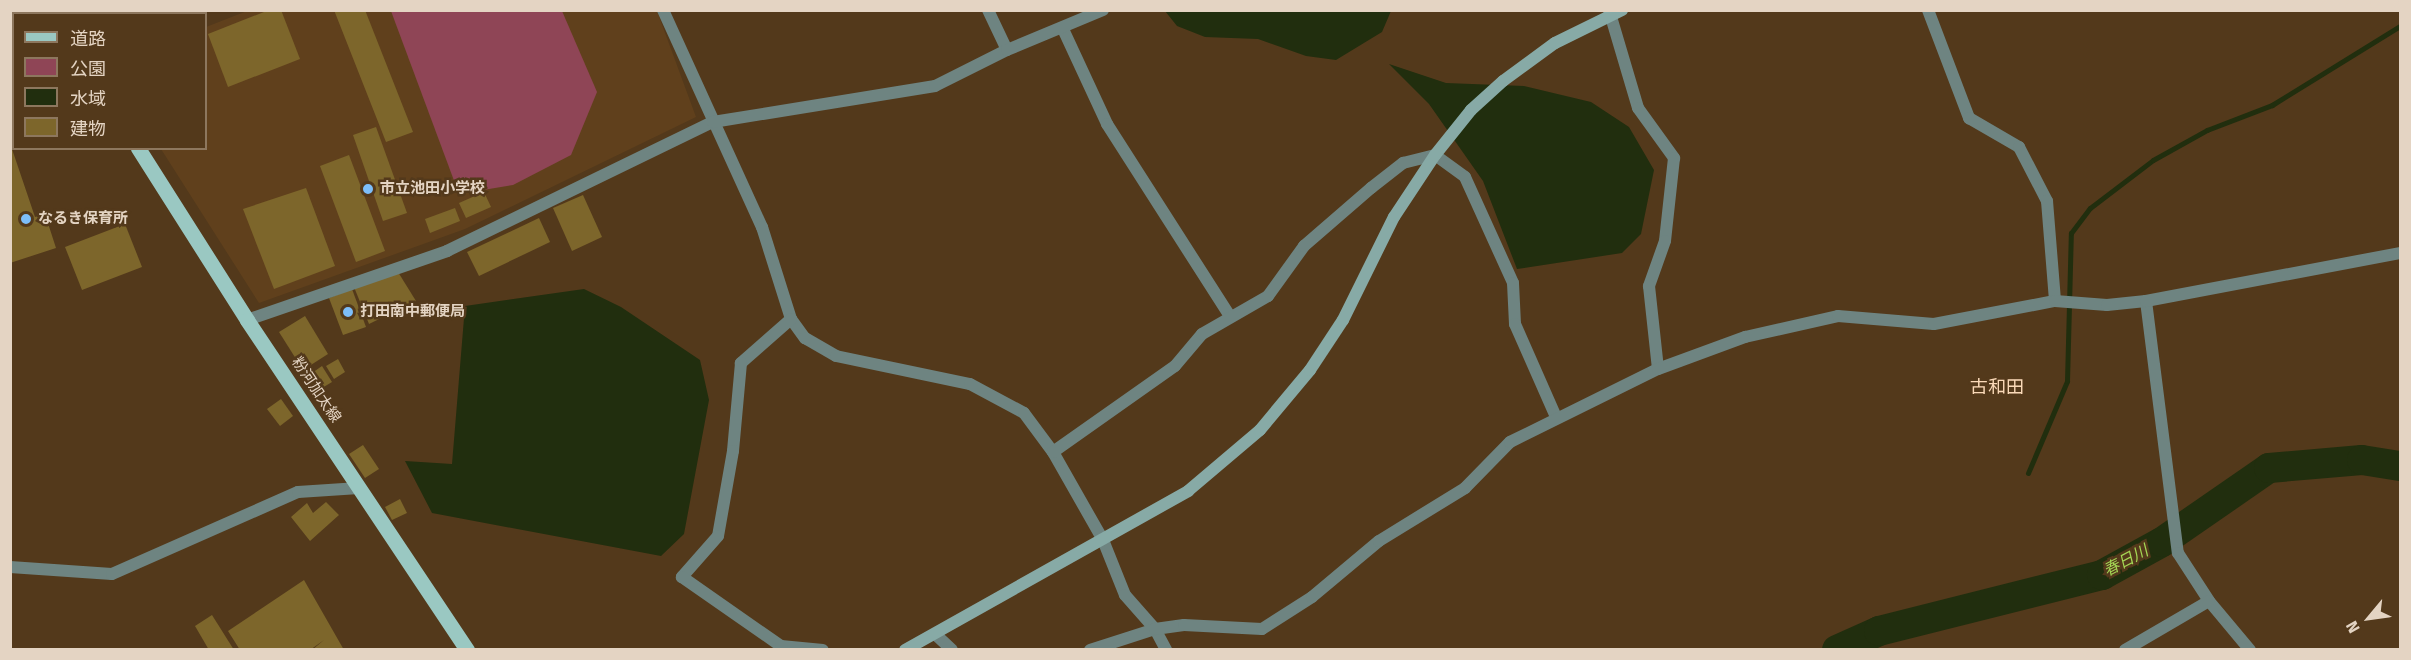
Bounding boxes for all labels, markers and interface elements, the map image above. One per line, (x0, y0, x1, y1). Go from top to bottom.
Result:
legend (12, 12, 207, 150)
text: 道路 (70, 28, 106, 50)
text: 公園 (70, 58, 106, 80)
text: 水域 (70, 88, 106, 110)
text: 建物 (70, 118, 106, 140)
place label: 市立池田小学校 (380, 180, 485, 198)
marker: 市立池田小学校 (361, 182, 375, 196)
place label: なるき保育所 (38, 210, 128, 228)
marker: なるき保育所 (19, 212, 33, 226)
place label: 打田南中郵便局 (360, 303, 465, 321)
marker: 打田南中郵便局 (341, 305, 355, 319)
street label: 粉河加太線 (288, 354, 344, 426)
district label: 古和田 (1970, 376, 2024, 398)
water label: 春日川 (2100, 541, 2152, 581)
north arrow (2339, 588, 2399, 648)
text: N (2342, 618, 2364, 636)

